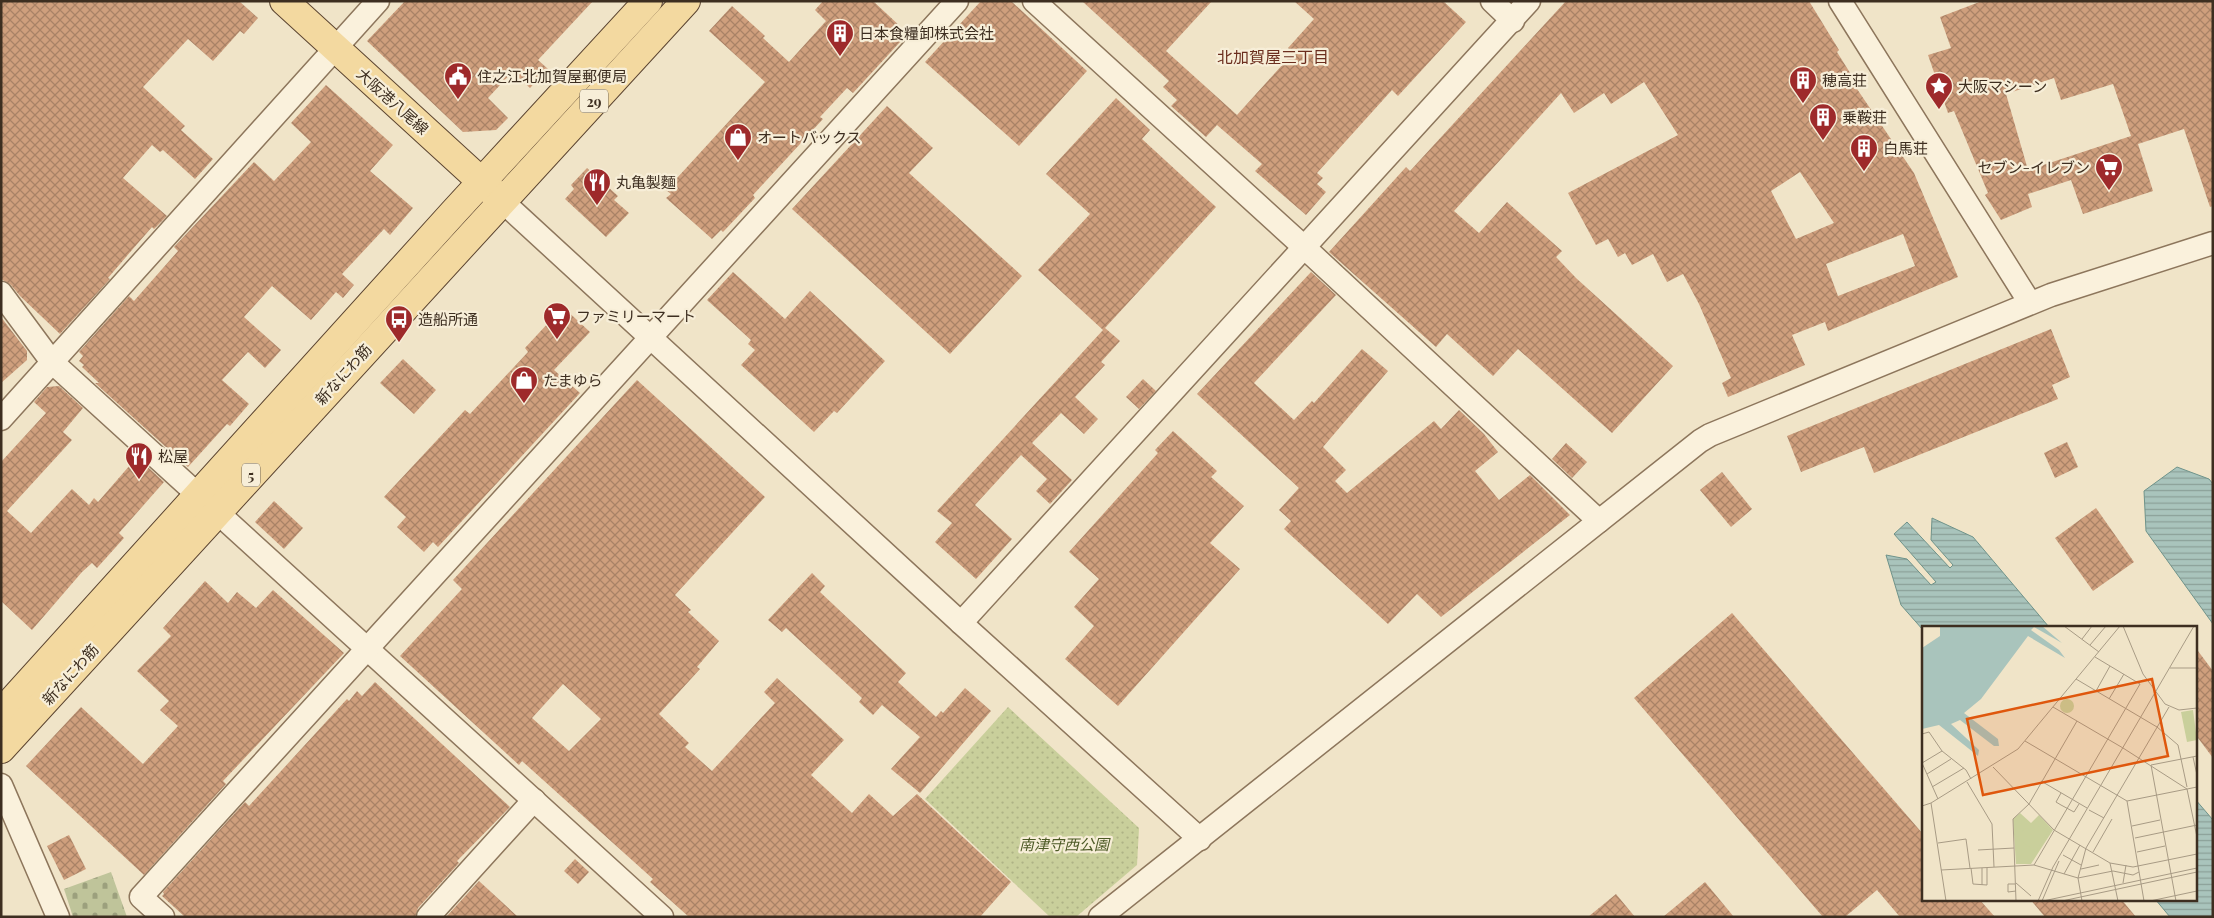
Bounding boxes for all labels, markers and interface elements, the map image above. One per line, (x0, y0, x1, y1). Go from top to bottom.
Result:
building icon: 日本食糧卸株式会社 (825, 18, 855, 57)
place label: 日本食糧卸株式会社 (859, 23, 994, 43)
district label: 北加賀屋三丁目 (1217, 46, 1329, 67)
public building icon: 住之江北加賀屋郵便局 (443, 61, 473, 100)
street label: 大阪港八尾線 (353, 63, 433, 139)
building icon: 穂高荘 (1788, 65, 1818, 104)
place label: 住之江北加賀屋郵便局 (477, 66, 627, 86)
place label: 穂高荘 (1822, 70, 1867, 90)
place icon: 大阪マシーン (1924, 71, 1954, 110)
place label: 大阪マシーン (1958, 76, 2047, 96)
road number: 29 (580, 90, 608, 112)
building icon: 乗鞍荘 (1808, 102, 1838, 141)
place label: 乗鞍荘 (1842, 107, 1887, 127)
shop icon: オートバックス (723, 122, 753, 161)
place label: オートバックス (757, 127, 862, 147)
building icon: 白馬荘 (1849, 133, 1879, 172)
place label: 白馬荘 (1883, 138, 1928, 158)
supermarket icon: セブン-イレブン (2094, 152, 2124, 191)
place label: セブン-イレブン (1978, 157, 2090, 177)
restaurant icon: 丸亀製麵 (582, 167, 612, 206)
place label: 丸亀製麵 (616, 172, 676, 192)
supermarket icon: ファミリーマート (542, 301, 572, 340)
bus stop icon: 造船所通 (384, 304, 414, 343)
place label: ファミリーマート (576, 306, 696, 326)
place label: 造船所通 (418, 309, 478, 329)
street label: 新なにわ筋 (310, 339, 376, 409)
shop icon: たまゆら (509, 365, 539, 404)
place label: たまゆら (543, 370, 603, 390)
restaurant icon: 松屋 (124, 441, 154, 480)
place label: 松屋 (158, 446, 188, 466)
road number: 5 (242, 464, 260, 486)
inset map (1922, 626, 2196, 900)
street label: 新なにわ筋 (37, 639, 103, 709)
park label: 南津守西公園 (1019, 834, 1111, 854)

